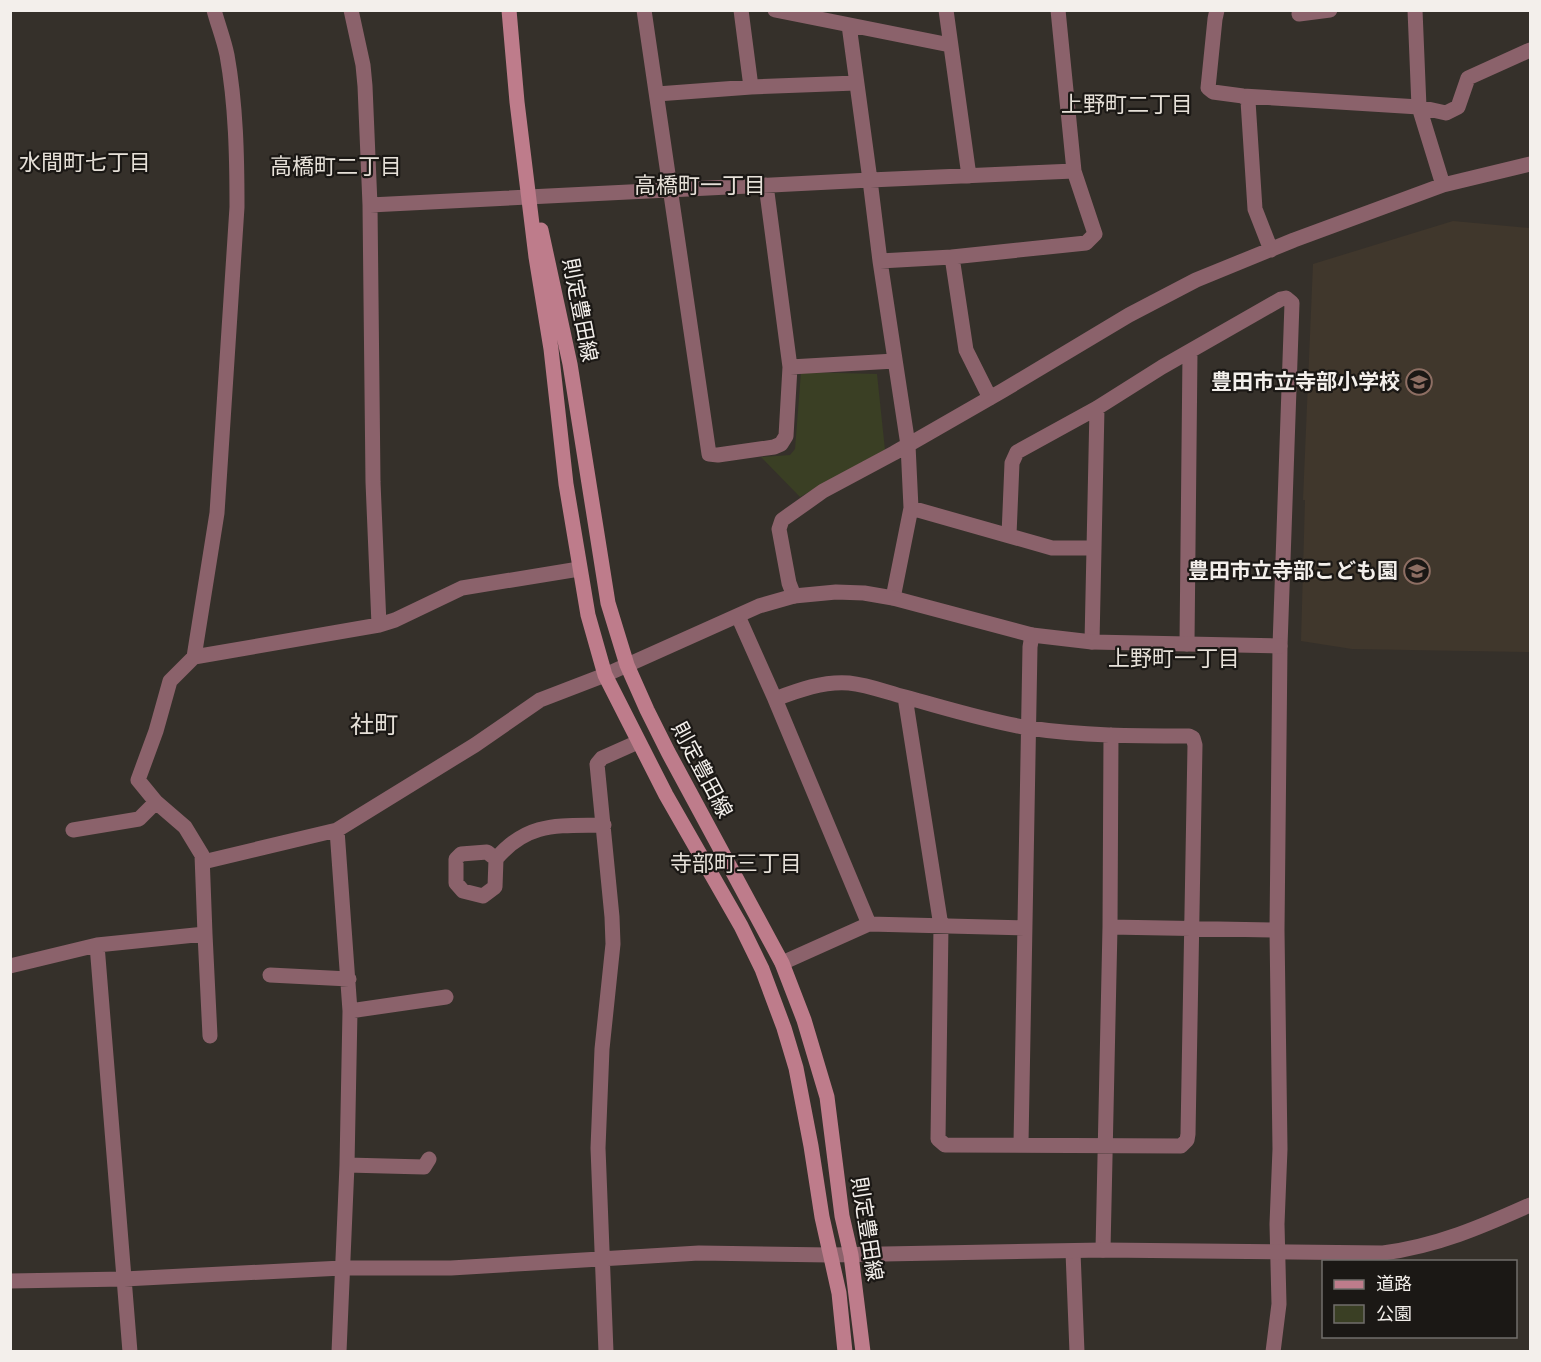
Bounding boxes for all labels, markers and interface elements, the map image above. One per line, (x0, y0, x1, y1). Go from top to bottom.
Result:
district label: 上野町二丁目 (1061, 90, 1193, 120)
district label: 水間町七丁目 (19, 148, 151, 178)
district label: 高橋町二丁目 (270, 152, 402, 182)
district label: 高橋町一丁目 (634, 171, 766, 201)
street label: 則定豊田線 (556, 256, 604, 364)
school or university icon: 豊田市立寺部小学校 (1404, 367, 1434, 397)
place label: 豊田市立寺部小学校 (1211, 368, 1400, 396)
school or university icon: 豊田市立寺部こども園 (1402, 556, 1432, 586)
place label: 豊田市立寺部こども園 (1188, 557, 1398, 585)
district label: 上野町一丁目 (1108, 644, 1240, 674)
district label: 社町 (350, 709, 398, 741)
street label: 則定豊田線 (665, 717, 739, 823)
district label: 寺部町三丁目 (670, 849, 802, 879)
street label: 則定豊田線 (845, 1175, 889, 1283)
legend (1322, 1260, 1517, 1338)
text: 道路 (1376, 1272, 1412, 1296)
text: 公園 (1376, 1302, 1412, 1326)

